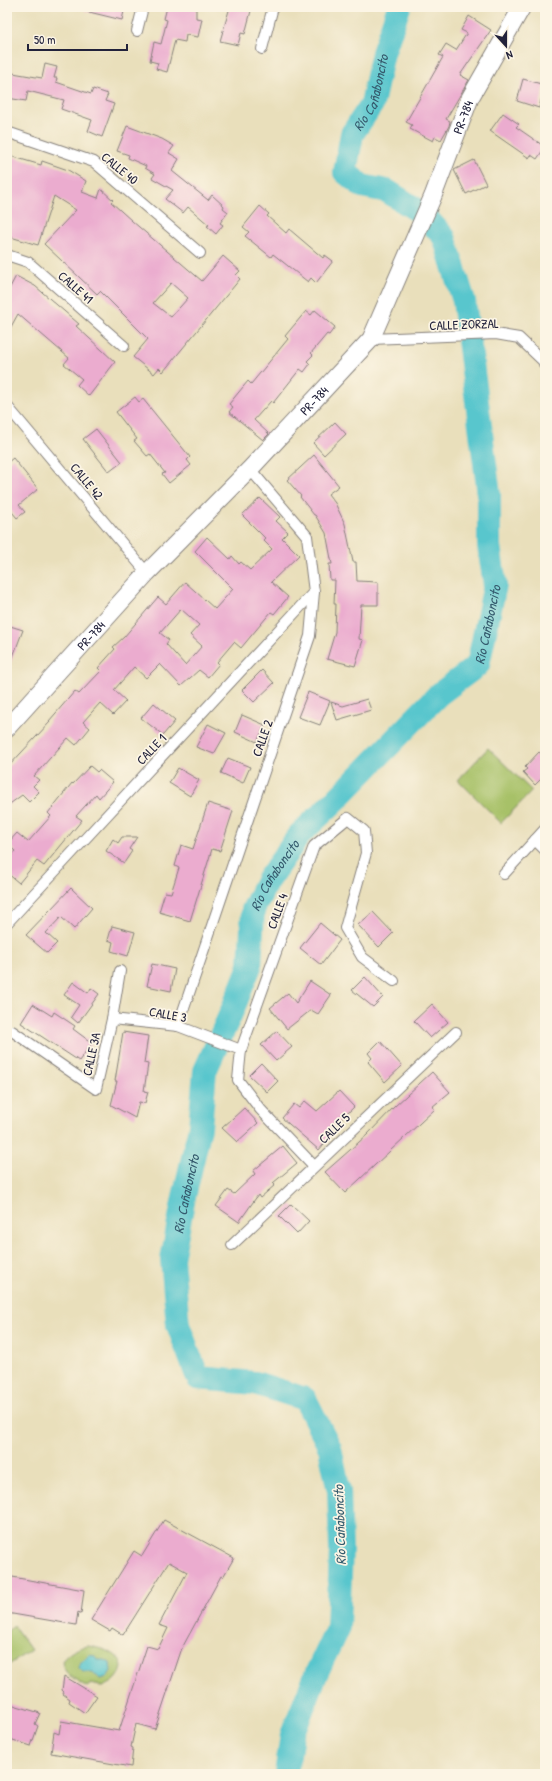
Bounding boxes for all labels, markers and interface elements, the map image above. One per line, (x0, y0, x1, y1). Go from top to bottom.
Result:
scale bar (28, 26, 127, 52)
north arrow (486, 26, 526, 66)
text: 50 m (34, 31, 55, 48)
text: N (504, 48, 515, 63)
water label: Río Cañaboncito (348, 51, 392, 134)
street label: PR-784 (448, 98, 477, 136)
street label: CALLE 40 (98, 148, 142, 189)
street label: CALLE 41 (54, 267, 98, 308)
street label: CALLE ZORZAL (429, 314, 499, 334)
street label: PR-784 (296, 382, 332, 419)
street label: CALLE 42 (66, 459, 108, 503)
water label: Río Cañaboncito (469, 582, 505, 666)
street label: PR-784 (73, 616, 109, 654)
street label: CALLE 2 (247, 717, 277, 759)
street label: CALLE 1 (132, 729, 170, 769)
water label: Río Cañaboncito (245, 834, 304, 913)
street label: CALLE 4 (262, 891, 292, 931)
street label: CALLE 3 (148, 1002, 188, 1026)
street label: CALLE 3A (78, 1030, 105, 1077)
street label: CALLE 5 (314, 1108, 354, 1147)
water label: Río Cañaboncito (168, 1151, 203, 1235)
water label: Río Cañaboncito (328, 1483, 350, 1565)

